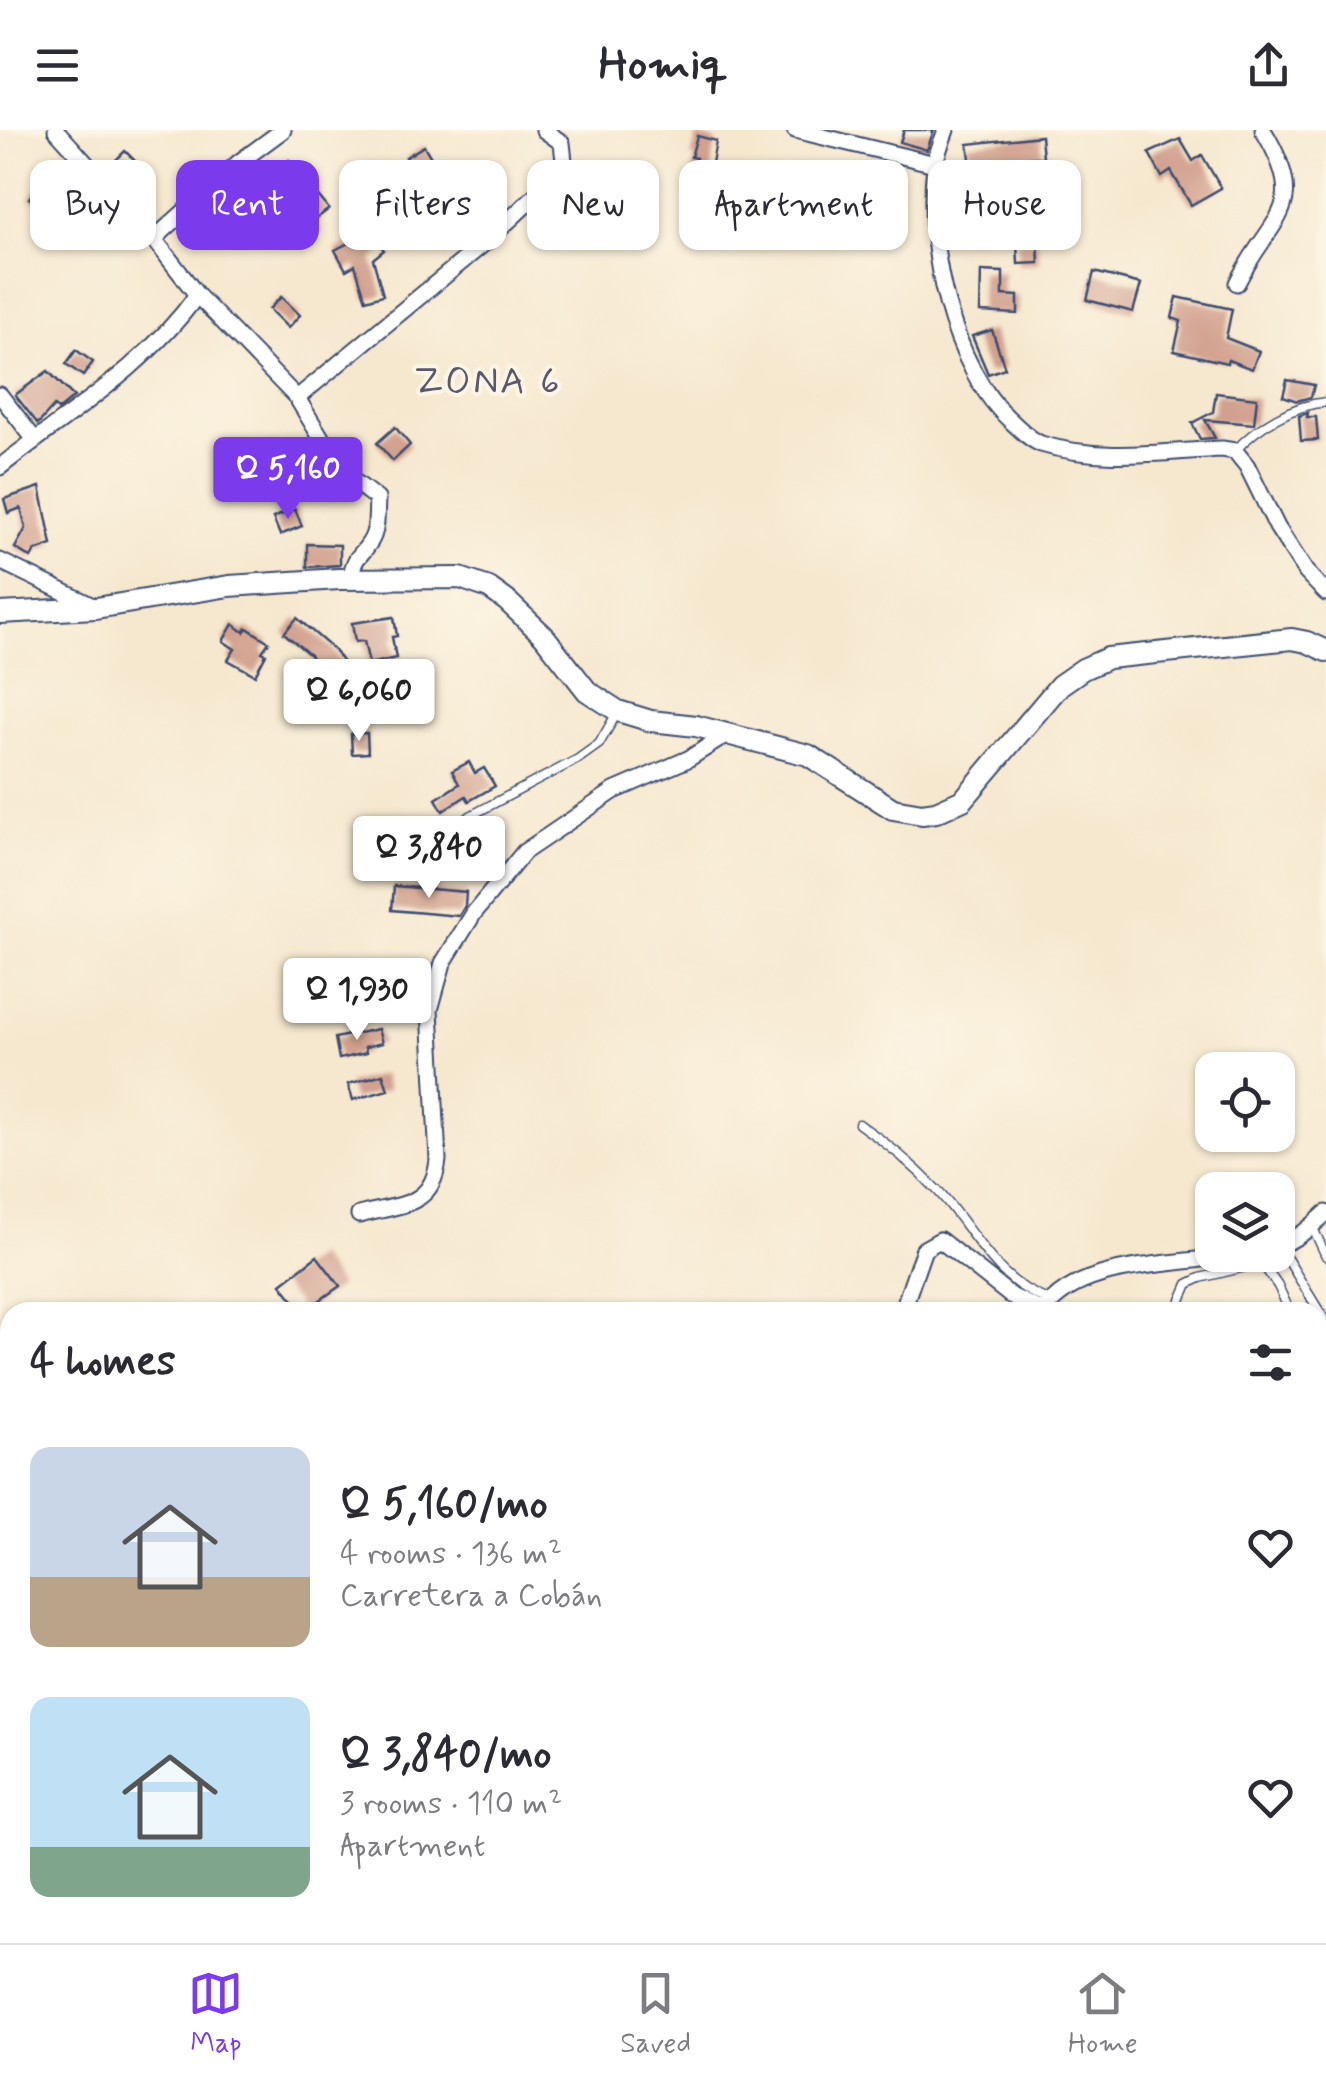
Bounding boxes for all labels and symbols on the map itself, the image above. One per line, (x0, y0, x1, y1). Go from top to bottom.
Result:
district label: ZONA 6 (414, 358, 562, 407)
pin: Q 5,160 (196, 437, 380, 522)
pin: Q 6,060 (267, 659, 451, 744)
pin: Q 3,840 (337, 816, 521, 901)
pin: Q 1,930 (265, 958, 449, 1043)

